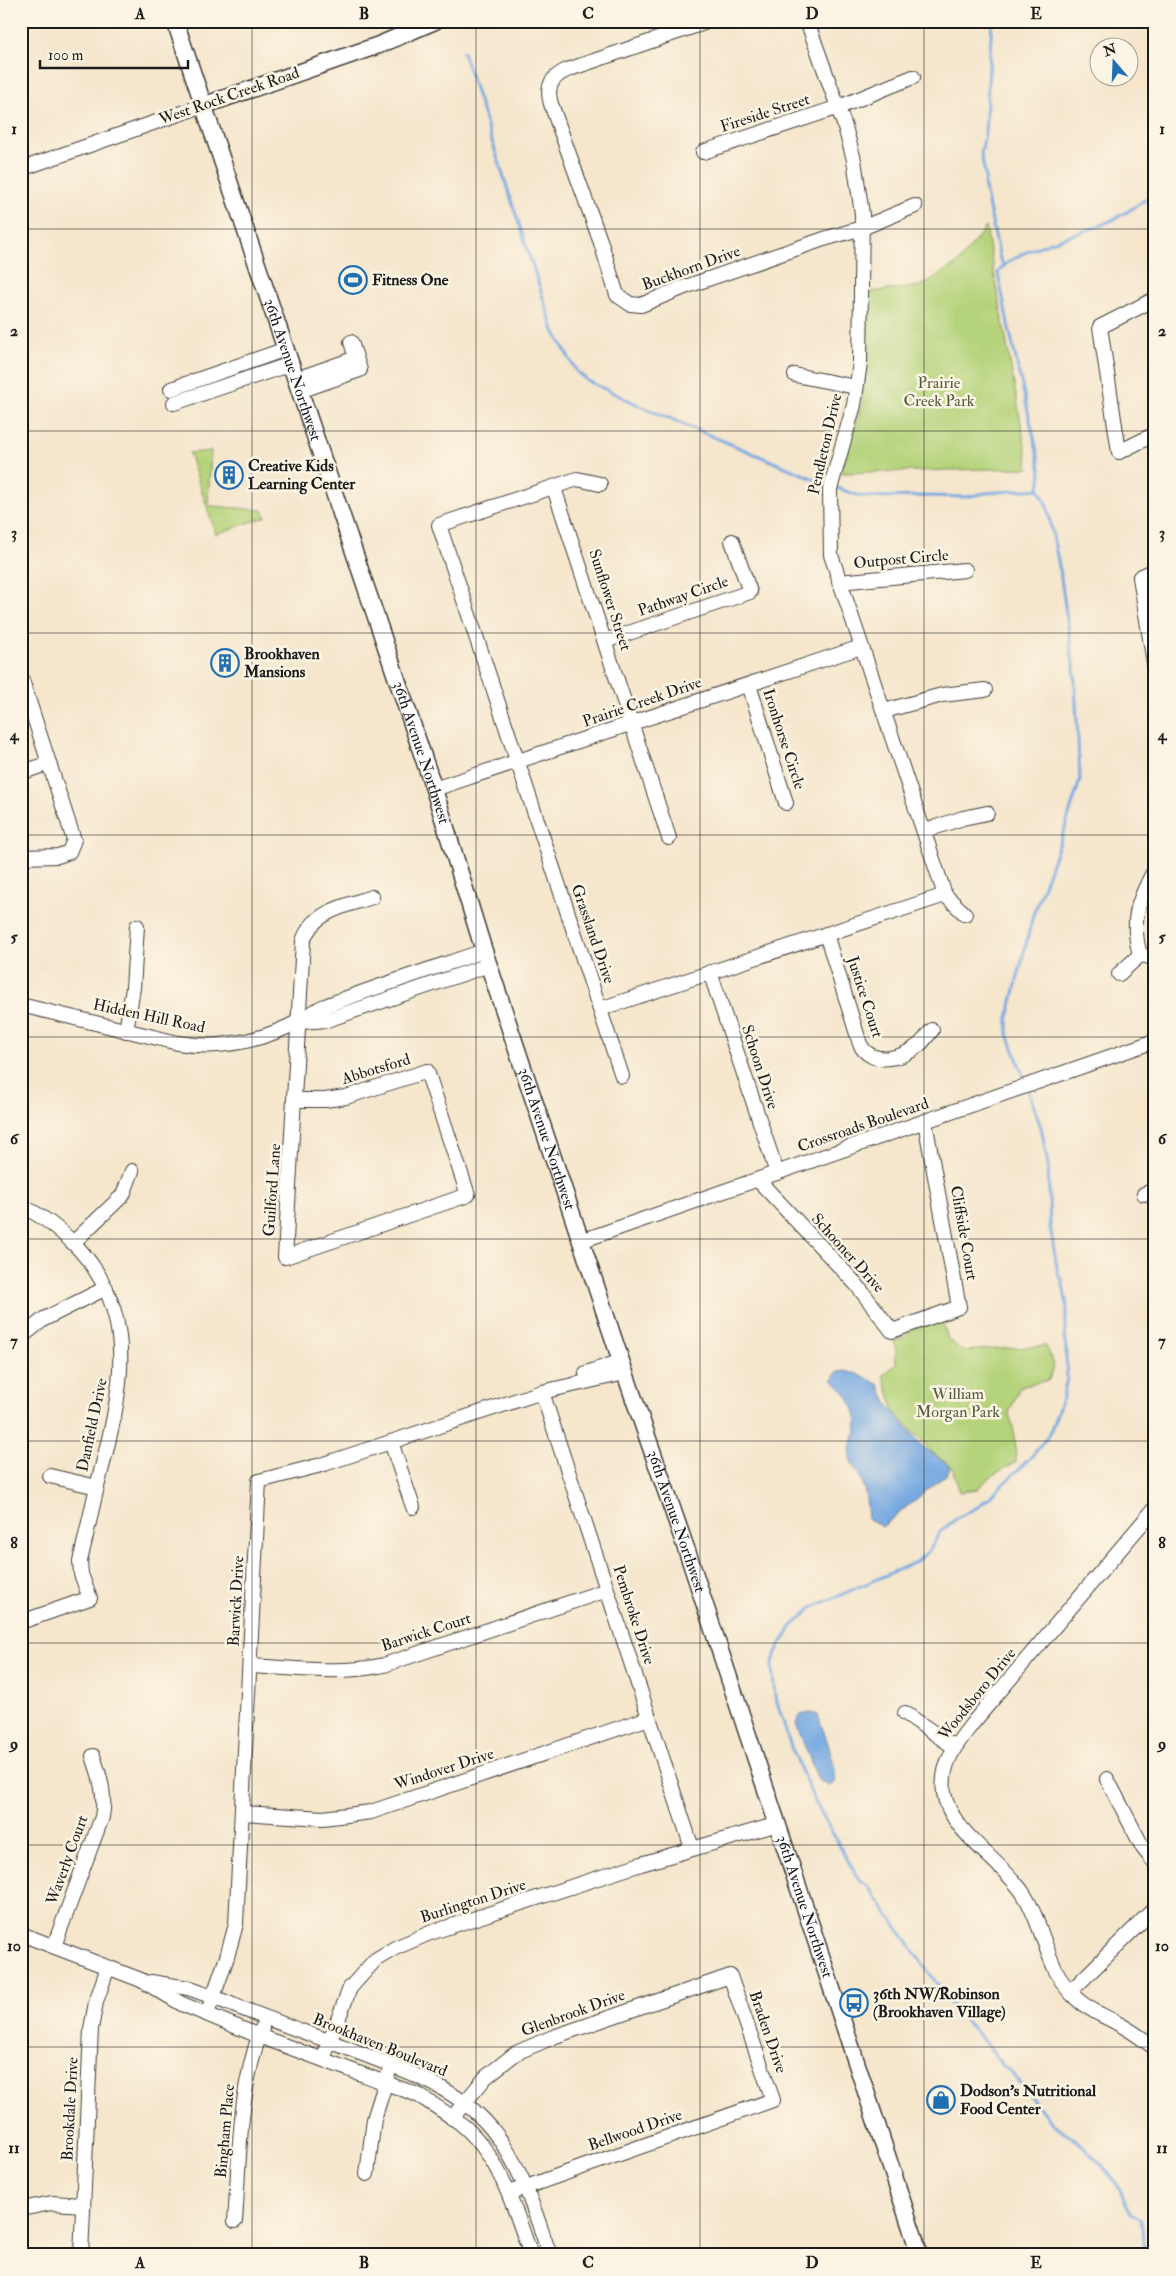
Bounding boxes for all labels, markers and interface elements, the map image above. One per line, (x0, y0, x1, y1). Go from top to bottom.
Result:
text: A (134, 4, 146, 24)
text: B (359, 4, 369, 24)
text: C (582, 4, 594, 24)
text: D (805, 4, 819, 24)
text: E (1030, 4, 1042, 24)
scale bar (40, 38, 188, 70)
north arrow (1088, 38, 1138, 88)
text: N (1100, 40, 1119, 61)
text: 100 m (48, 46, 84, 65)
street label: West Rock Creek Road (155, 63, 302, 130)
street label: Fireside Street (718, 89, 812, 137)
text: 1 (11, 119, 17, 139)
text: 1 (1159, 119, 1165, 139)
street label: Buckhorn Drive (639, 241, 743, 295)
sports icon: Fitness One (338, 265, 368, 295)
place label: Fitness One (372, 270, 449, 290)
street label: 36th Avenue Northwest (259, 296, 326, 444)
text: 2 (10, 321, 18, 341)
text: 2 (1158, 321, 1166, 341)
park label: Prairie Creek Park (903, 373, 975, 411)
street label: Pendleton Drive (804, 391, 846, 497)
place label: Creative Kids Learning Center (248, 456, 356, 495)
building icon: Creative Kids Learning Center (214, 460, 244, 490)
text: 3 (11, 523, 17, 543)
text: 3 (1159, 523, 1165, 543)
street label: Outpost Circle (853, 545, 950, 574)
street label: Sunflower Street (584, 547, 636, 653)
street label: Pathway Circle (635, 571, 731, 621)
place label: Brookhaven Mansions (243, 644, 320, 682)
building icon: Brookhaven Mansions (210, 648, 240, 678)
street label: Prairie Creek Drive (580, 672, 705, 732)
street label: 36th Avenue Northwest (388, 679, 454, 826)
street label: Ironhorse Circle (758, 686, 810, 792)
text: 4 (9, 725, 20, 745)
text: 4 (1157, 725, 1168, 745)
street label: Grassland Drive (567, 882, 619, 987)
text: 5 (10, 927, 18, 947)
text: 5 (1158, 927, 1166, 947)
street label: Justice Court (841, 953, 888, 1041)
street label: Hidden Hill Road (91, 994, 207, 1038)
street label: Schoon Drive (737, 1022, 783, 1112)
street label: Abbotsford (338, 1049, 413, 1089)
street label: 36th Avenue Northwest (514, 1065, 580, 1213)
street label: Crossroads Boulevard (795, 1093, 931, 1157)
text: 6 (10, 1129, 20, 1149)
text: 6 (1158, 1129, 1168, 1149)
street label: Guilford Lane (259, 1143, 285, 1237)
street label: Cliffside Court (946, 1184, 982, 1282)
street label: Schooner Drive (807, 1209, 889, 1297)
text: 7 (10, 1331, 18, 1351)
text: 7 (1158, 1331, 1166, 1351)
street label: Danfield Drive (72, 1376, 112, 1474)
park label: William Morgan Park (916, 1384, 1000, 1422)
street label: 36th Avenue Northwest (643, 1448, 710, 1595)
text: 8 (10, 1533, 18, 1553)
text: 8 (1158, 1533, 1166, 1553)
street label: Barwick Drive (224, 1555, 248, 1647)
street label: Pembroke Drive (609, 1563, 660, 1668)
street label: Barwick Court (378, 1608, 474, 1656)
street label: Woodsboro Drive (933, 1644, 1020, 1745)
text: 9 (8, 1734, 18, 1754)
text: 9 (1156, 1734, 1166, 1754)
street label: Windover Drive (391, 1743, 497, 1795)
street label: Waverly Court (41, 1812, 92, 1908)
street label: 36th Avenue Northwest (772, 1833, 838, 1980)
street label: Burlington Drive (417, 1874, 529, 1928)
text: 10 (7, 1936, 21, 1956)
text: 10 (1155, 1936, 1169, 1956)
place label: 36th NW/Robinson (Brookhaven Village) (873, 1984, 1006, 2023)
street label: Glenbrook Drive (518, 1985, 628, 2041)
street label: Braden Drive (745, 1988, 792, 2076)
bus stop icon: 36th NW/Robinson (Brookhaven Village) (839, 1988, 869, 2018)
street label: Brookhaven Boulevard (310, 2009, 450, 2081)
street label: Brookdale Drive (57, 2056, 83, 2162)
place label: Dodson's Nutritional Food Center (960, 2081, 1097, 2119)
street label: Bingham Place (211, 2083, 239, 2179)
shop icon: Dodson's Nutritional Food Center (926, 2085, 956, 2115)
street label: Bellwood Drive (585, 2104, 685, 2155)
text: 11 (8, 2138, 20, 2158)
text: 11 (1156, 2138, 1168, 2158)
text: A (134, 2253, 146, 2273)
text: B (359, 2253, 369, 2273)
text: C (582, 2253, 594, 2273)
text: D (805, 2253, 819, 2273)
text: E (1030, 2253, 1042, 2273)

